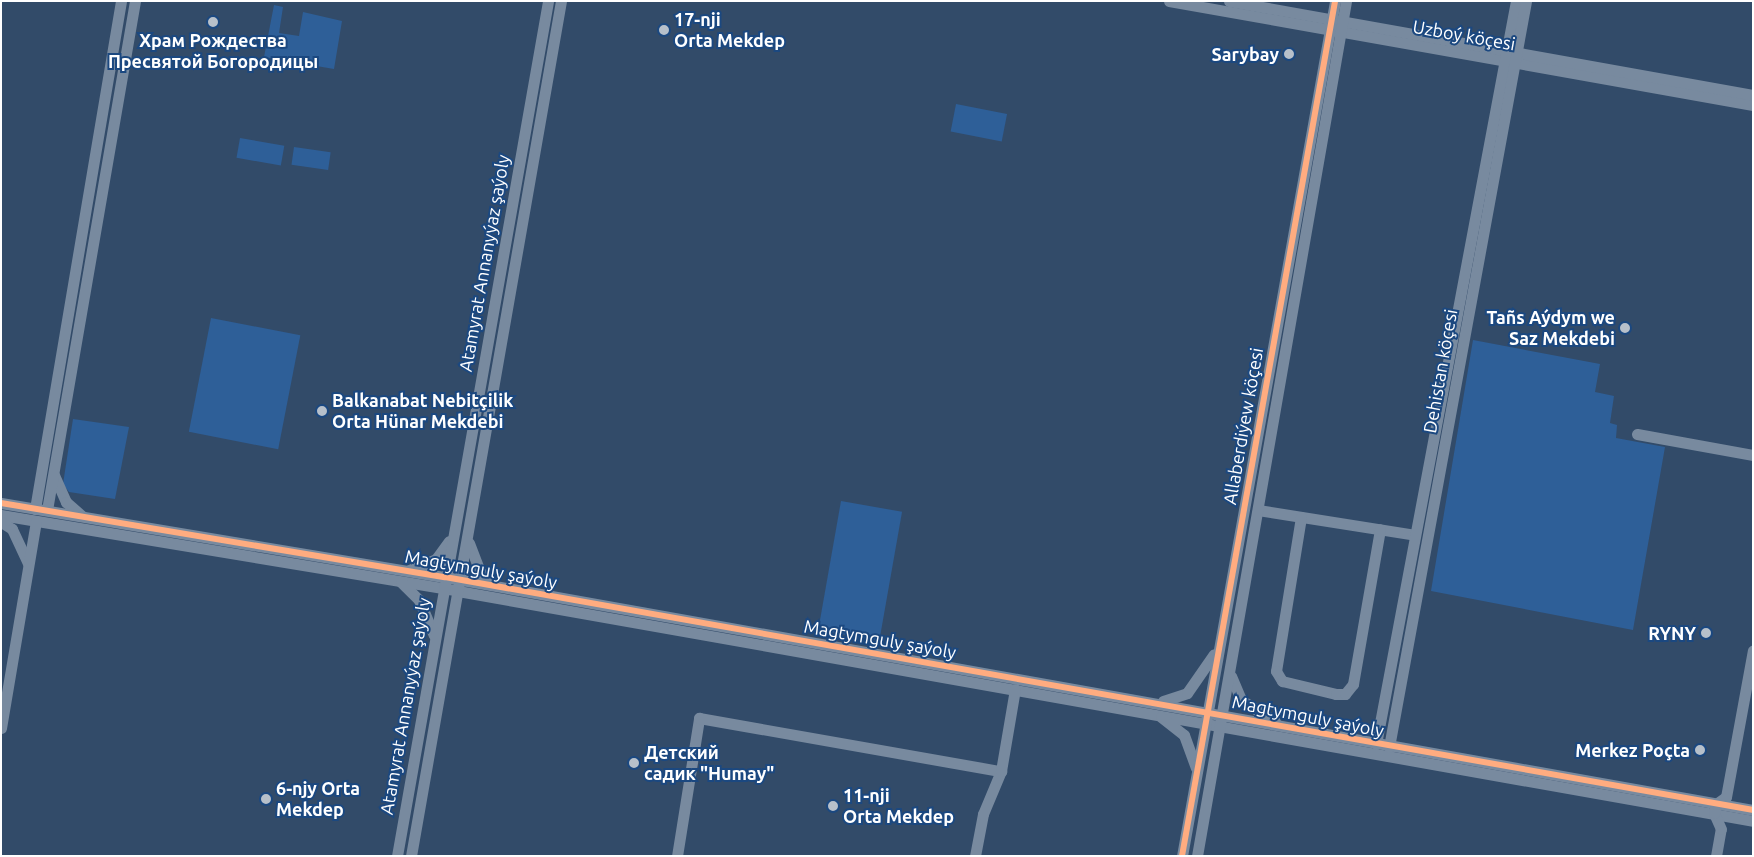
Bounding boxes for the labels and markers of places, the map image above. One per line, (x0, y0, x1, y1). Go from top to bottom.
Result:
place label: 17-nji Orta Mekdep (674, 9, 785, 52)
marker: Храм Рождества Пресвятой Богородицы (207, 16, 219, 28)
marker: 17-nji Orta Mekdep (658, 24, 670, 36)
place label: Храм Рождества Пресвятой Богородицы (108, 30, 318, 72)
place label: Sarybay (1211, 43, 1279, 65)
marker: Sarybay (1283, 48, 1295, 60)
place label: Tañs Aýdym we Saz Mekdebi (1486, 307, 1615, 350)
marker: Tañs Aýdym we Saz Mekdebi (1619, 322, 1631, 334)
place label: Balkanabat Nebitçilik Orta Hünar Mekdebi (332, 390, 513, 432)
marker: Balkanabat Nebitçilik Orta Hünar Mekdebi (316, 405, 328, 417)
place label: RYNY (1648, 622, 1696, 644)
marker: RYNY (1700, 627, 1712, 639)
place label: Merkez Poçta (1575, 739, 1690, 761)
place label: Детский садик "Humay" (644, 742, 774, 784)
marker: Merkez Poçta (1694, 744, 1706, 756)
marker: Детский садик "Humay" (628, 757, 640, 769)
place label: 6-njy Orta Mekdep (276, 778, 360, 821)
place label: 11-nji Orta Mekdep (843, 785, 954, 828)
marker: 6-njy Orta Mekdep (260, 793, 272, 805)
marker: 11-nji Orta Mekdep (827, 800, 839, 812)

